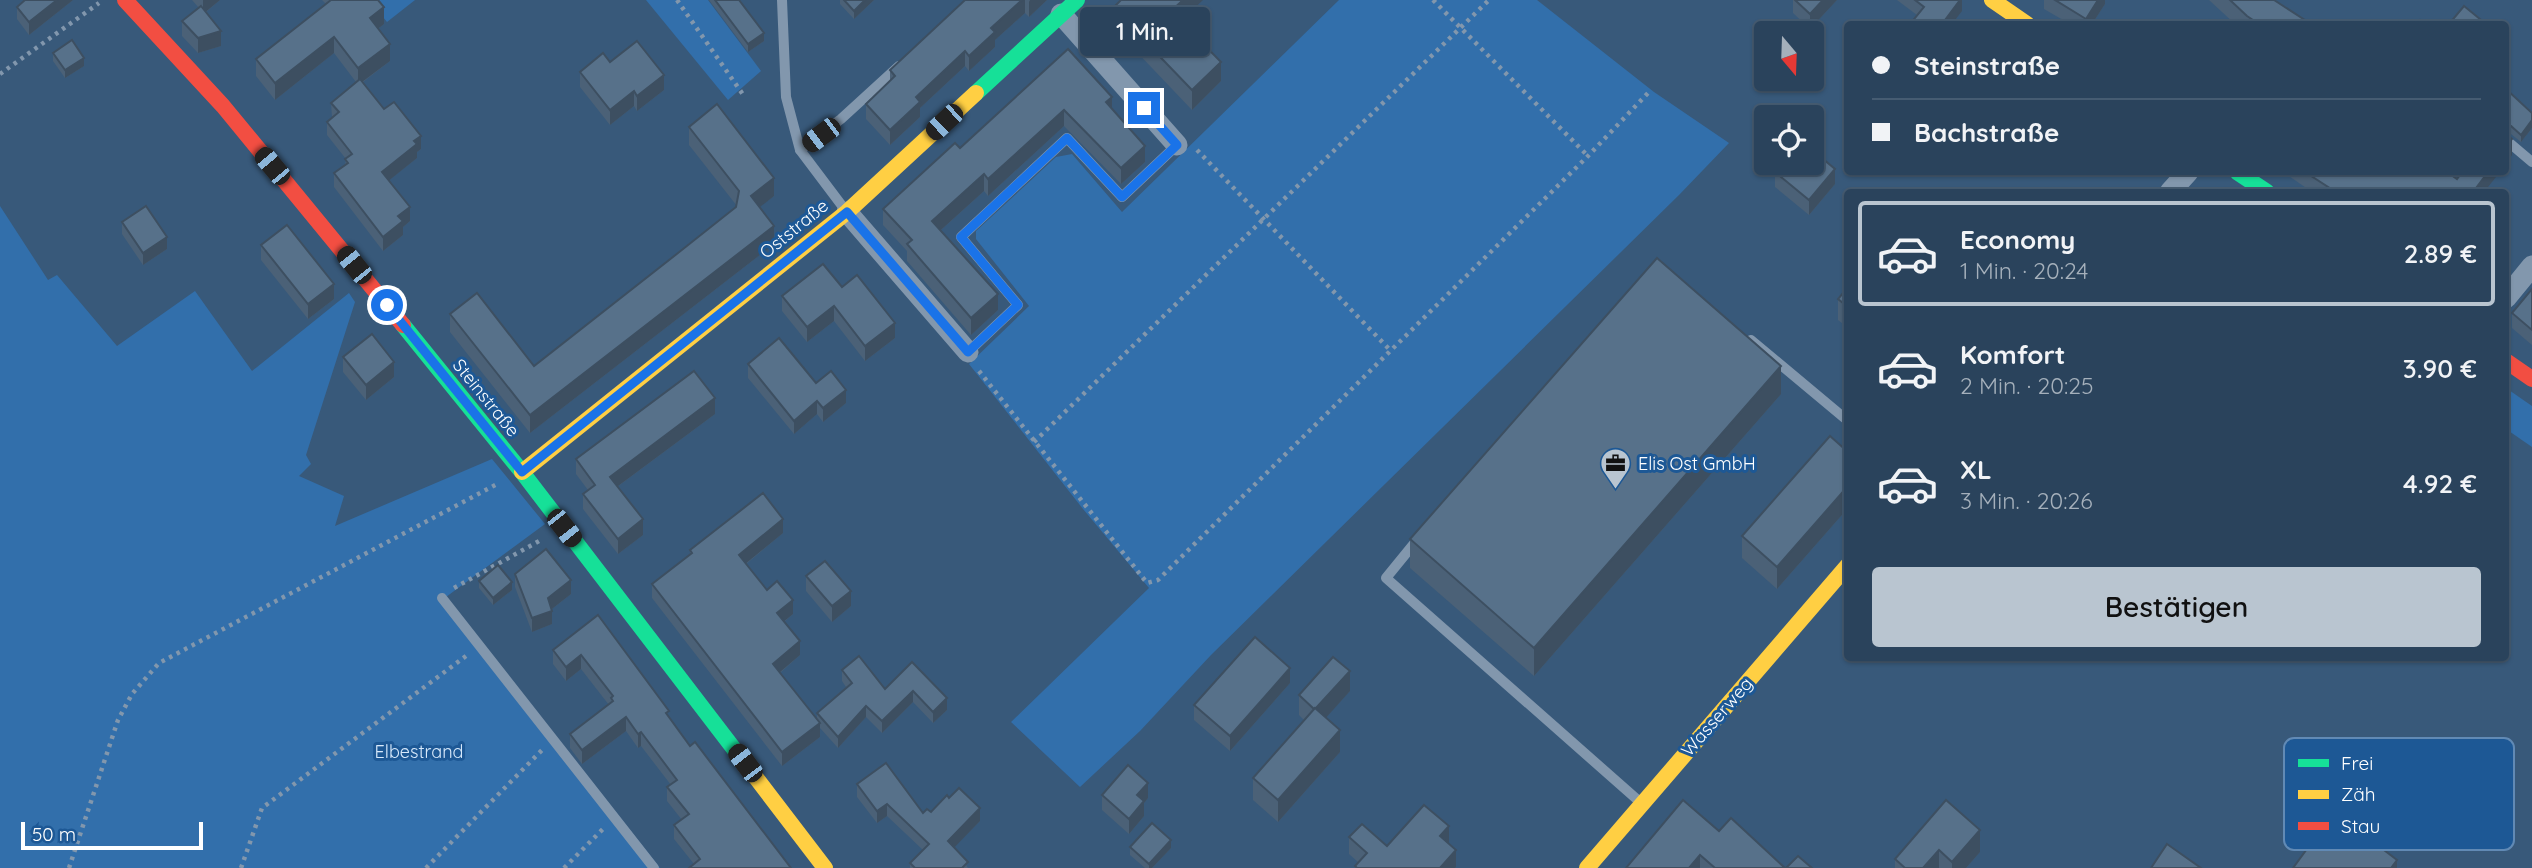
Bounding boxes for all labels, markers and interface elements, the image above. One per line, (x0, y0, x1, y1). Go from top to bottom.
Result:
callout: 1 Min. (1079, 7, 1209, 56)
text: 1 Min. (1116, 17, 1174, 46)
north arrow (1754, 21, 1824, 91)
map controls (1754, 21, 1824, 175)
text: Steinstraße (1914, 49, 2060, 82)
route end (1128, 92, 1160, 124)
car (922, 100, 967, 144)
button: locate (1754, 105, 1824, 175)
car (798, 114, 845, 156)
text: Bachstraße (1914, 116, 2059, 149)
car (251, 143, 294, 189)
street label: Oststraße (755, 194, 833, 263)
icon: car (1876, 222, 1939, 285)
text: Economy (1960, 223, 2075, 256)
text: 2.89 € (2404, 237, 2477, 270)
car (333, 242, 376, 288)
text: 1 Min. · 20:24 (1960, 256, 2088, 285)
route start (371, 289, 403, 321)
icon: car (1876, 337, 1939, 400)
text: Komfort (1960, 338, 2065, 371)
text: 3.90 € (2403, 352, 2477, 385)
street label: Steinstraße (448, 354, 525, 441)
text: 2 Min. · 20:25 (1960, 371, 2093, 400)
office icon: Elis Ost GmbH (1598, 447, 1632, 491)
place label: Elis Ost GmbH (1638, 452, 1756, 475)
icon: car (1876, 452, 1939, 515)
text: XL (1960, 453, 1992, 486)
text: 4.92 € (2403, 467, 2477, 500)
text: 3 Min. · 20:26 (1960, 486, 2093, 515)
car (543, 505, 586, 551)
button: Bestätigen (1872, 567, 2481, 647)
street label: Wasserweg (1676, 672, 1757, 761)
legend (2284, 738, 2514, 850)
park label: Elbestrand (375, 740, 463, 763)
car (724, 740, 767, 786)
text: Frei (2341, 751, 2373, 775)
text: Zäh (2341, 782, 2376, 806)
text: Stau (2341, 814, 2380, 838)
scale bar (21, 819, 203, 851)
text: 50 m (32, 822, 76, 846)

